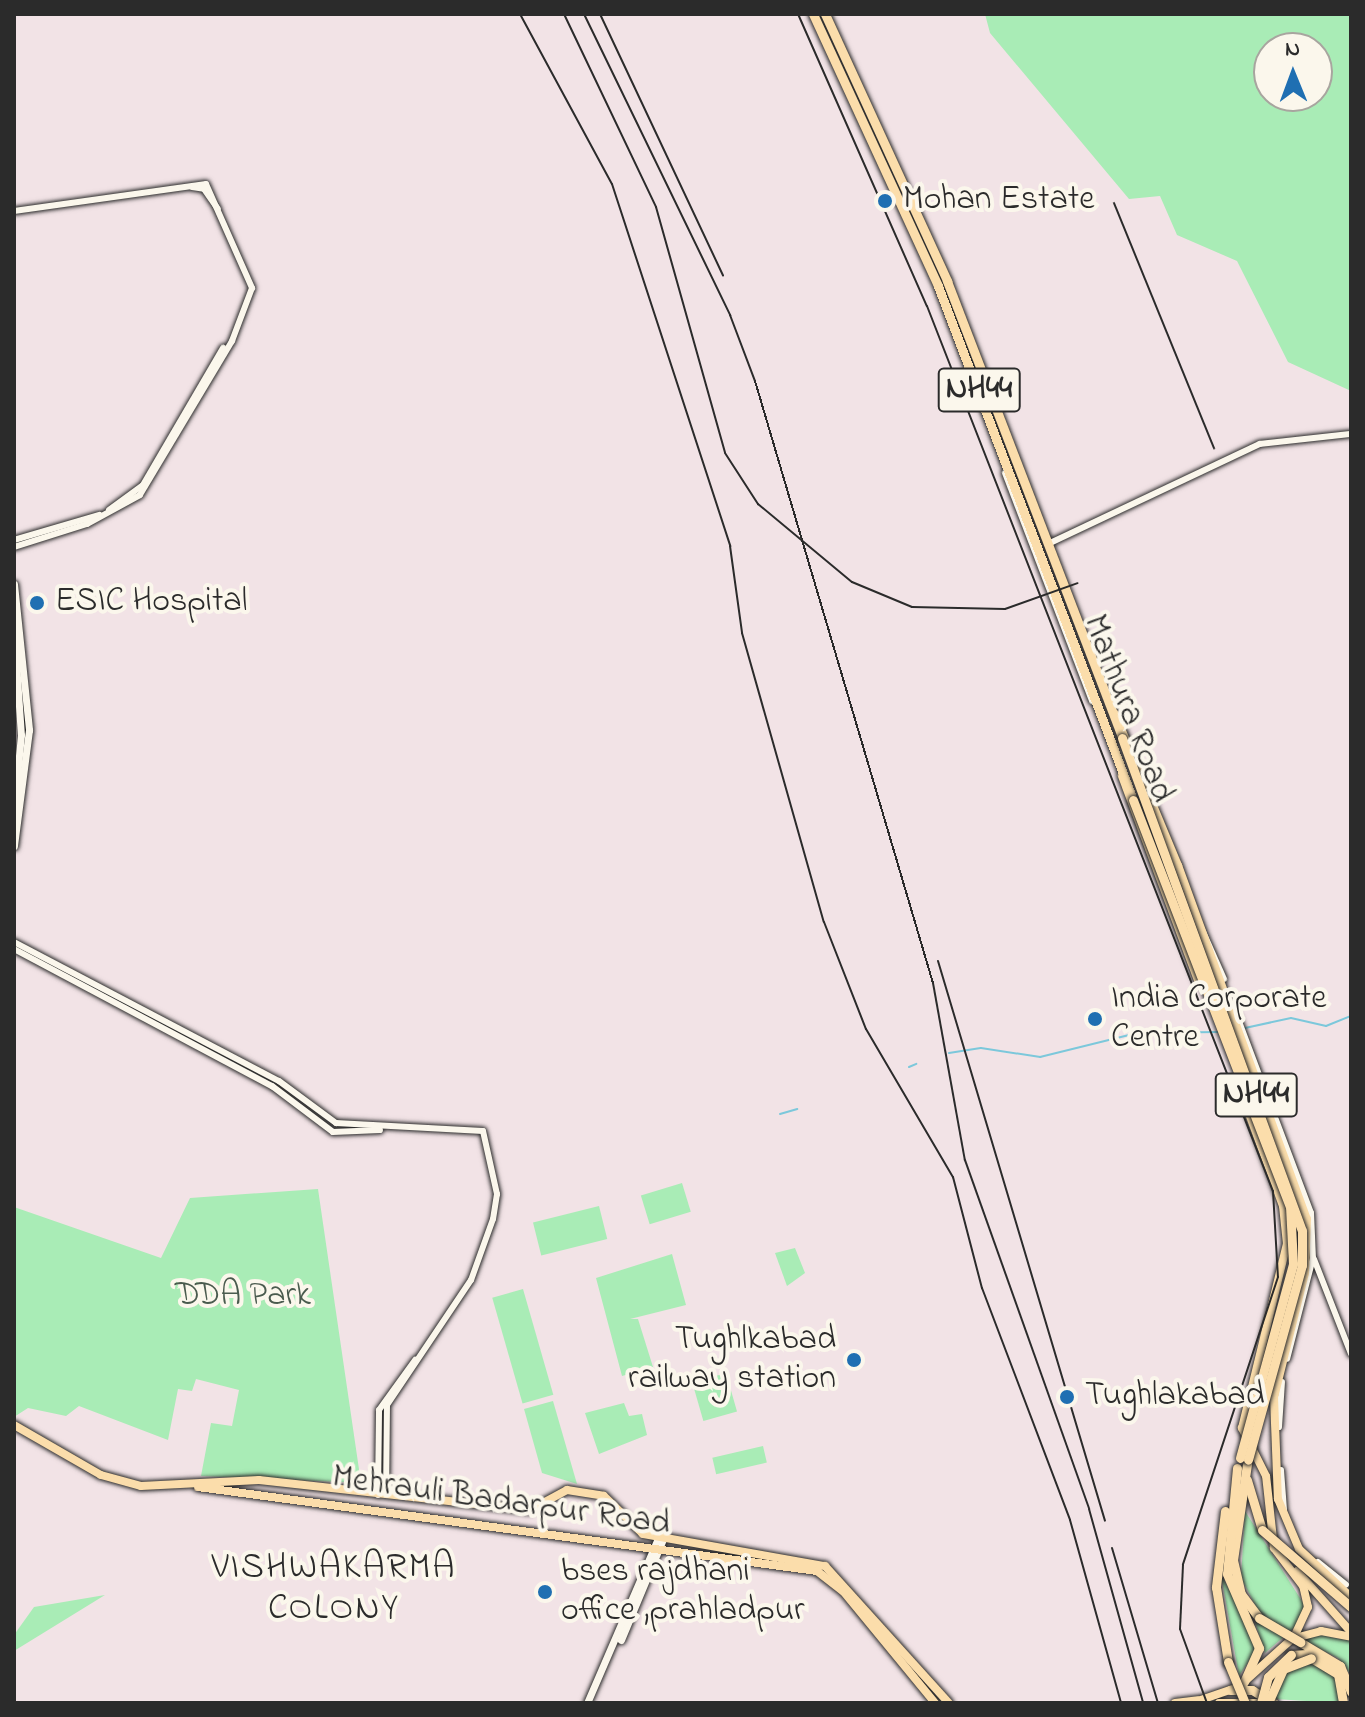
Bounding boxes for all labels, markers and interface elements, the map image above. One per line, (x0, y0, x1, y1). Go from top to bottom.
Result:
north arrow (1253, 32, 1333, 112)
text: N (1285, 34, 1300, 66)
place label: Mohan Estate (903, 181, 1094, 221)
marker: Mohan Estate (874, 190, 896, 212)
road number: NH44 (937, 362, 1021, 418)
place label: ESIC Hospital (55, 583, 247, 623)
marker: ESIC Hospital (26, 592, 48, 614)
street label: Mathura Road (1073, 610, 1181, 808)
place label: India Corporate Centre (1111, 979, 1326, 1058)
marker: India Corporate Centre (1086, 1010, 1104, 1028)
road number: NH44 (1214, 1067, 1298, 1123)
park label: DDA Park (175, 1277, 311, 1317)
place label: Tughlkabad railway station (628, 1320, 836, 1400)
marker: Tughlkabad railway station (843, 1349, 865, 1371)
place label: Tughlakabad (1085, 1377, 1265, 1417)
marker: Tughlakabad (1056, 1386, 1078, 1408)
street label: Mehrauli Badarpur Road (329, 1458, 673, 1546)
district label: VISHWAKARMA COLONY (211, 1546, 457, 1631)
place label: bses rajdhani office ,prahladpur (561, 1552, 805, 1632)
marker: bses rajdhani office ,prahladpur (536, 1583, 554, 1601)

